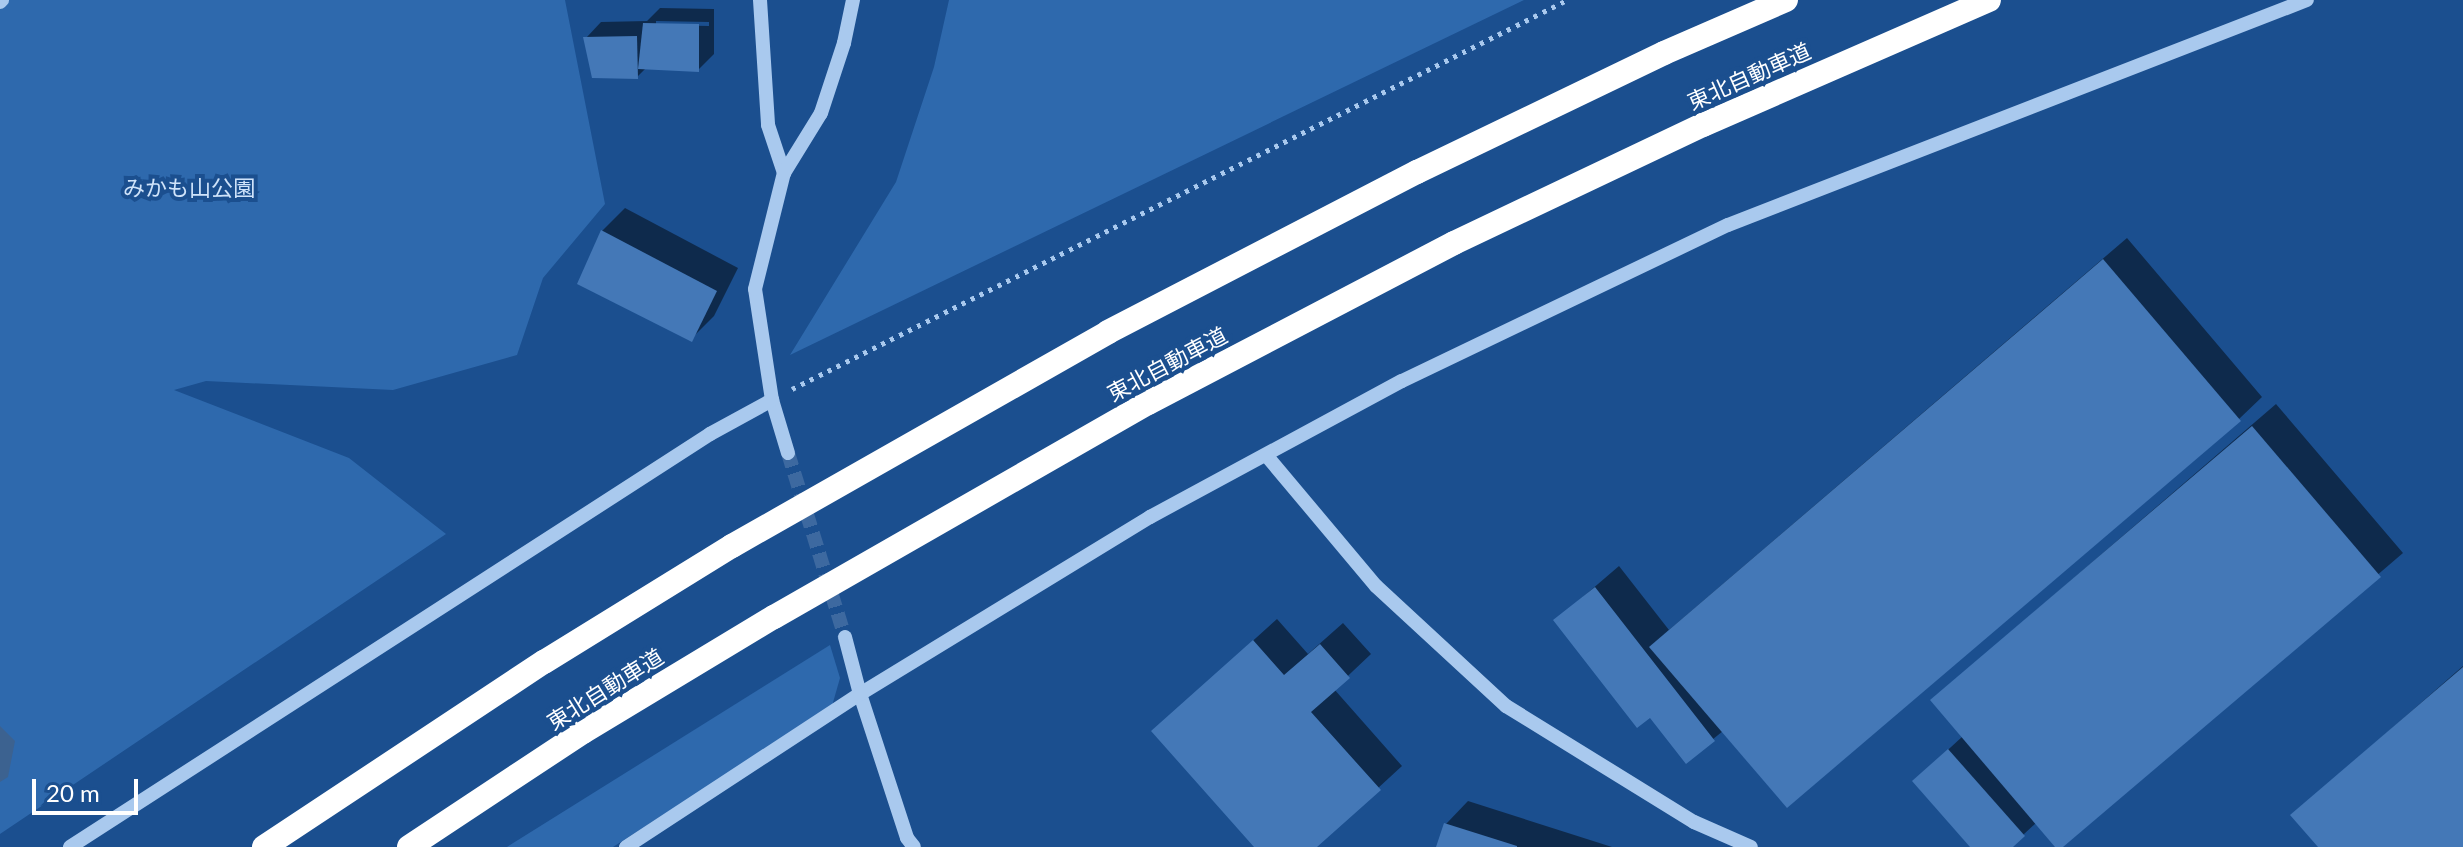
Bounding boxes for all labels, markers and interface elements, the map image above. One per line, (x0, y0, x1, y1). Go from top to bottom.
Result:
street label: 東北自動車道 (1683, 37, 1815, 115)
park label: みかも山公園 (123, 175, 255, 201)
street label: 東北自動車道 (1103, 321, 1231, 407)
street label: 東北自動車道 (542, 643, 668, 735)
scale bar (36, 763, 142, 813)
text: 20 m (46, 778, 100, 807)

